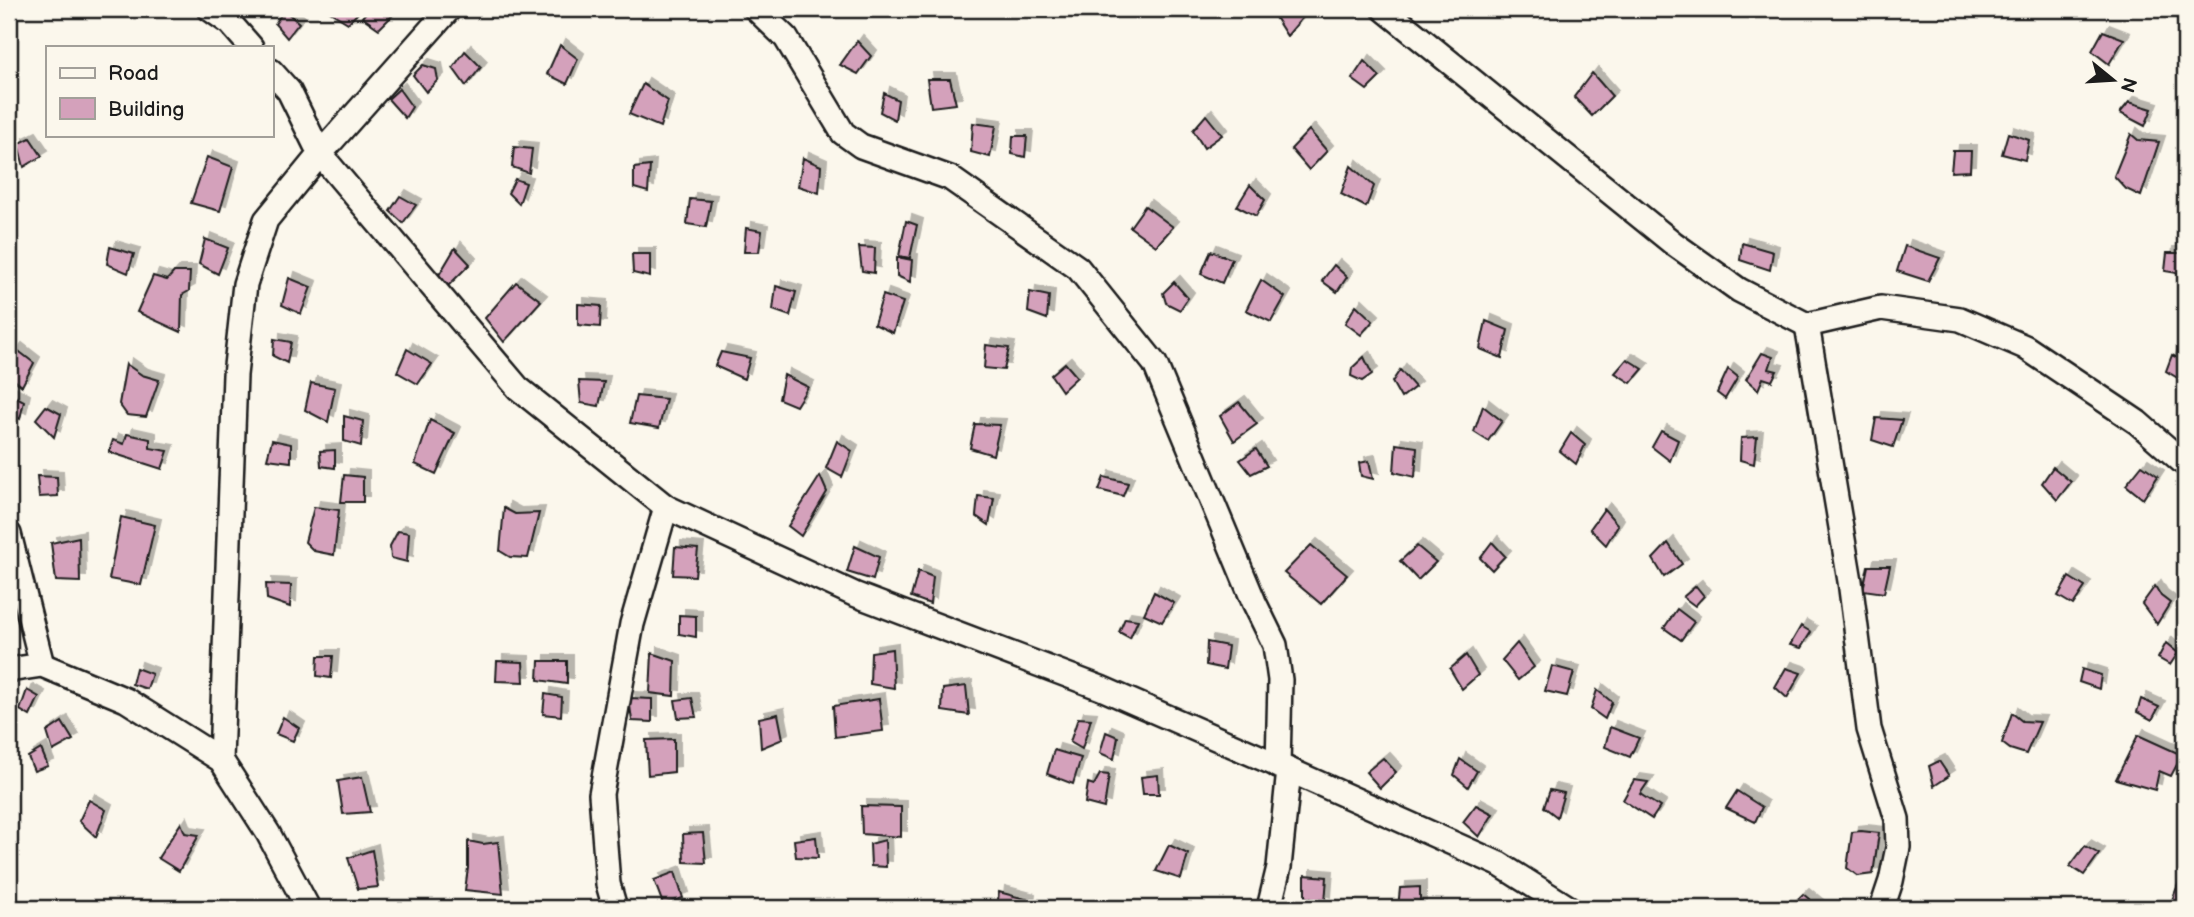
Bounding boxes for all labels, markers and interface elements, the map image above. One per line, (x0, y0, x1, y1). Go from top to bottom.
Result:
legend (46, 46, 273, 136)
north arrow (2078, 46, 2148, 116)
text: Road (108, 61, 159, 86)
text: N (2115, 74, 2141, 95)
text: Building (108, 97, 184, 122)

